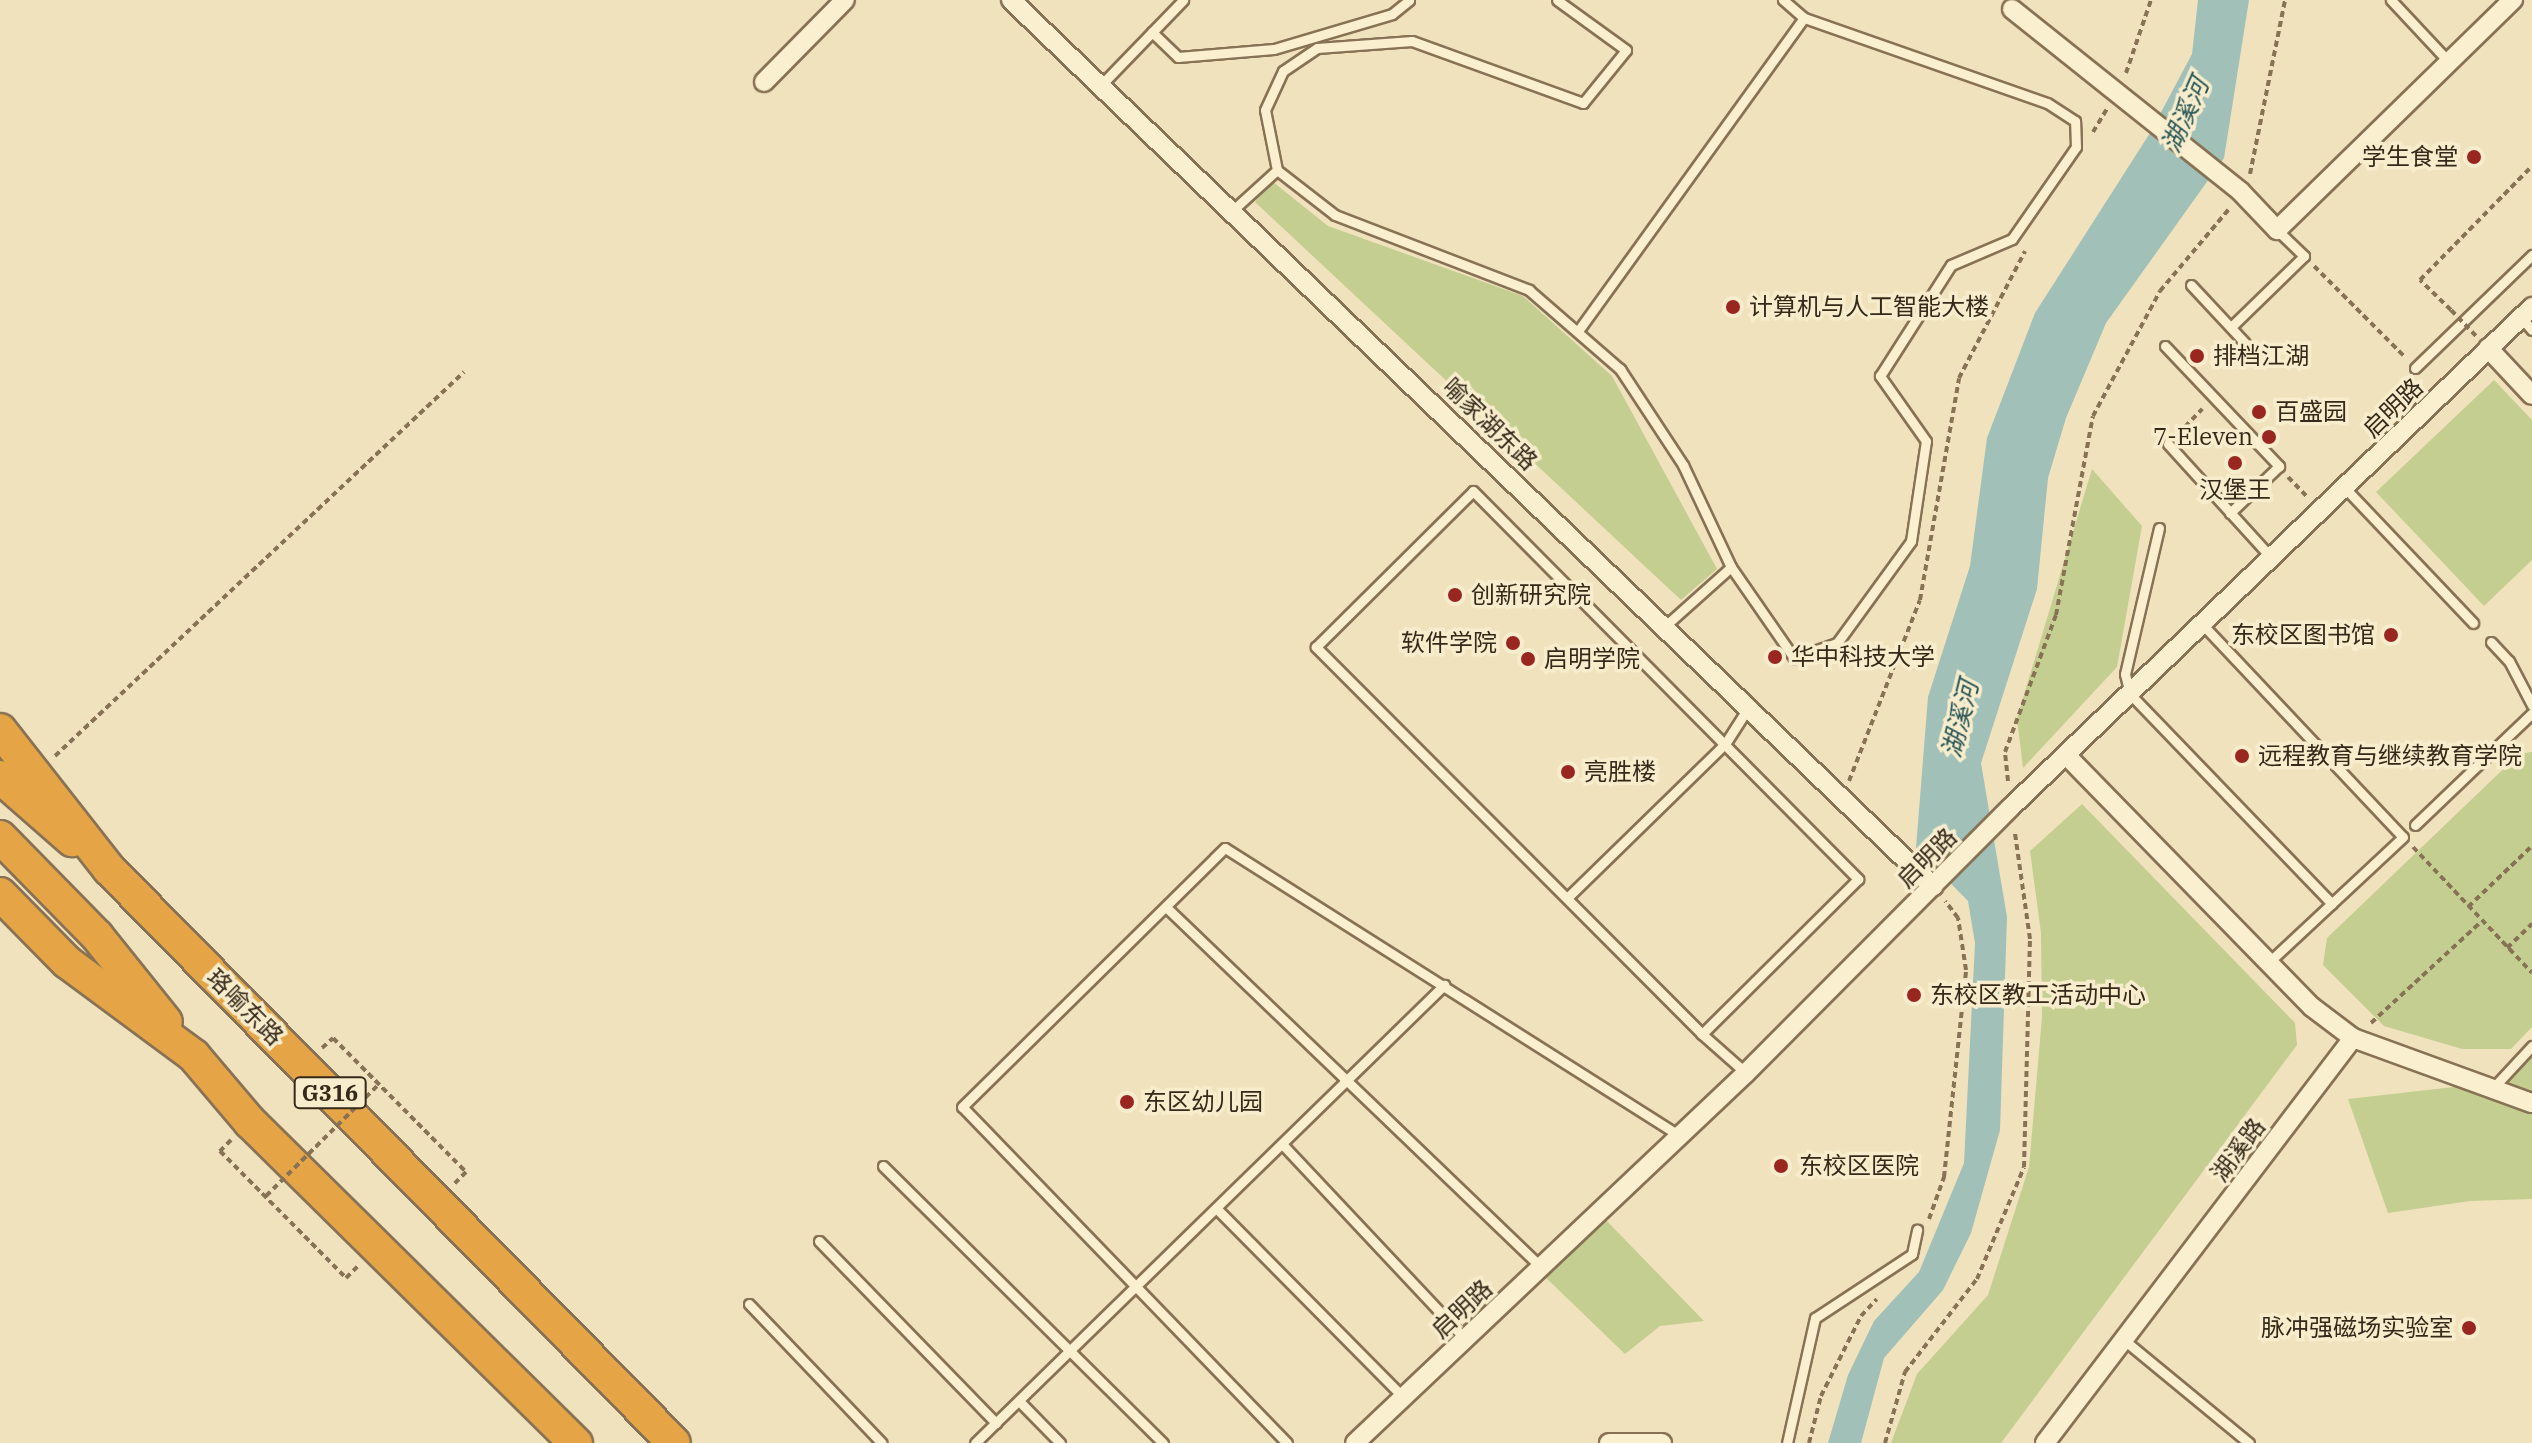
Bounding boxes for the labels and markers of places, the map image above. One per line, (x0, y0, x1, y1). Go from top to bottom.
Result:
place label: 学生食堂 (2362, 143, 2458, 171)
marker: 学生食堂 (2465, 148, 2483, 166)
place label: 计算机与人工智能大楼 (1749, 293, 1989, 321)
marker: 计算机与人工智能大楼 (1724, 298, 1742, 316)
place label: 排档江湖 (2213, 342, 2309, 370)
marker: 排档江湖 (2188, 347, 2206, 365)
place label: 百盛园 (2275, 398, 2347, 426)
marker: 百盛园 (2250, 403, 2268, 421)
place label: 7-Eleven (2153, 423, 2253, 451)
marker: 7-Eleven (2260, 428, 2278, 446)
marker: 汉堡王 (2226, 454, 2244, 472)
place label: 汉堡王 (2199, 476, 2271, 504)
place label: 创新研究院 (1471, 581, 1591, 609)
marker: 创新研究院 (1446, 586, 1464, 604)
place label: 东校区图书馆 (2231, 621, 2375, 649)
marker: 东校区图书馆 (2382, 626, 2400, 644)
place label: 软件学院 (1401, 629, 1497, 657)
marker: 软件学院 (1504, 634, 1522, 652)
place label: 华中科技大学 (1791, 643, 1935, 671)
place label: 启明学院 (1544, 645, 1640, 673)
marker: 华中科技大学 (1766, 648, 1784, 666)
marker: 启明学院 (1519, 650, 1537, 668)
place label: 远程教育与继续教育学院 (2258, 742, 2522, 770)
marker: 远程教育与继续教育学院 (2233, 747, 2251, 765)
place label: 亮胜楼 (1584, 758, 1656, 786)
marker: 亮胜楼 (1559, 763, 1577, 781)
place label: 东校区教工活动中心 (1930, 981, 2146, 1009)
marker: 东校区教工活动中心 (1905, 986, 1923, 1004)
place label: 东区幼儿园 (1143, 1088, 1263, 1116)
marker: 东区幼儿园 (1118, 1093, 1136, 1111)
place label: 东校区医院 (1799, 1152, 1919, 1180)
marker: 东校区医院 (1770, 1155, 1792, 1177)
place label: 脉冲强磁场实验室 (2261, 1314, 2453, 1342)
marker: 脉冲强磁场实验室 (2460, 1319, 2478, 1337)

